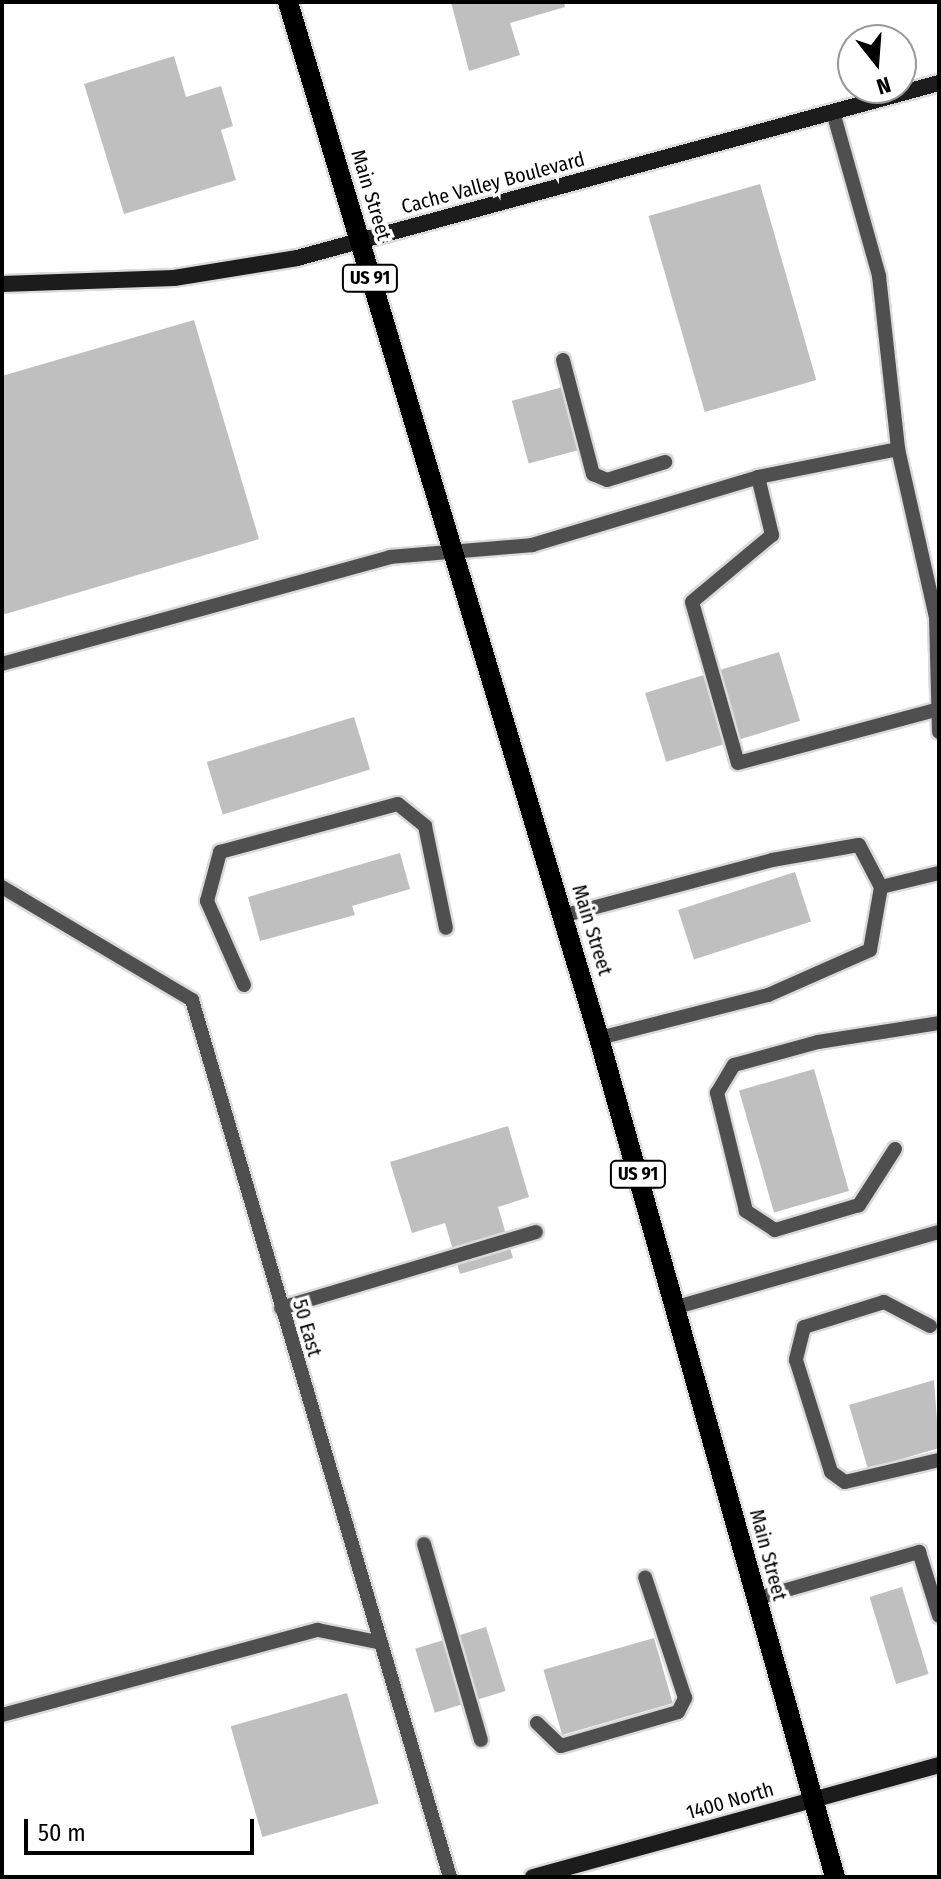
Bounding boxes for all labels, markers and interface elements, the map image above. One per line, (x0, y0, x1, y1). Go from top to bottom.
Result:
north arrow (837, 24, 917, 104)
text: N (873, 71, 894, 100)
street label: Main Street (346, 147, 396, 243)
street label: Cache Valley Boulevard (399, 147, 587, 219)
road number: US 91 (340, 264, 400, 292)
street label: Main Street (567, 882, 617, 978)
road number: US 91 (608, 1160, 668, 1188)
street label: 50 East (287, 1297, 327, 1359)
street label: Main Street (744, 1507, 792, 1603)
street label: 1400 North (684, 1777, 776, 1825)
scale bar (28, 1803, 258, 1853)
text: 50 m (38, 1819, 86, 1847)

